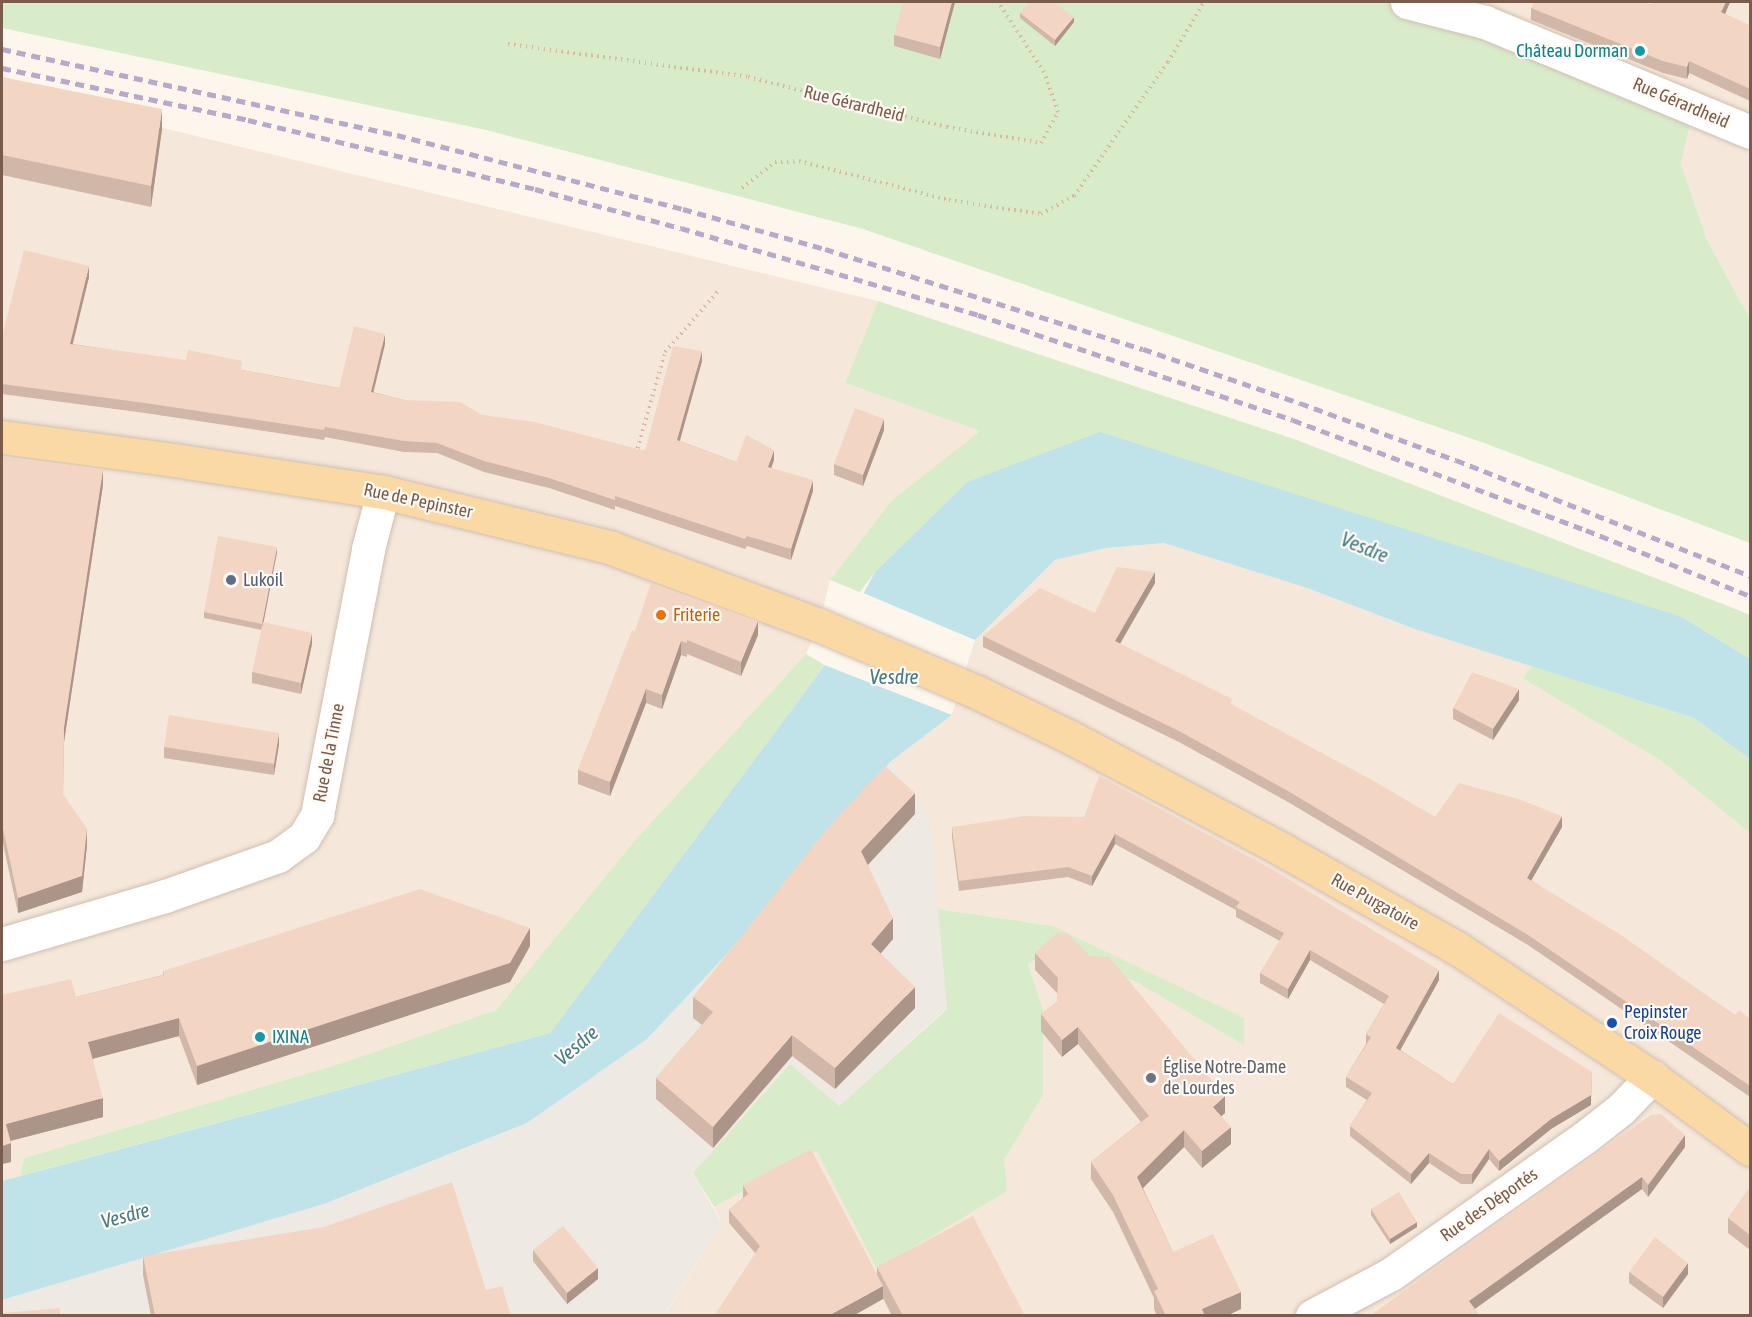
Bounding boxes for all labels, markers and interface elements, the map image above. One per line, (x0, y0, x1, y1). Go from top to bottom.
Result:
place label: Château Dorman (1516, 40, 1628, 62)
marker: Château Dorman (1633, 44, 1647, 58)
street label: Rue Gérardheid (1629, 73, 1733, 133)
street label: Rue Gérardheid (802, 81, 906, 127)
street label: Rue de Pepinster (362, 479, 474, 523)
water label: Vesdre (1338, 527, 1392, 567)
place label: Lukoil (243, 569, 284, 591)
marker: Lukoil (224, 573, 238, 587)
place label: Friterie (673, 604, 720, 626)
marker: Friterie (654, 608, 668, 622)
water label: Vesdre (869, 664, 919, 688)
street label: Rue de la Tinne (309, 702, 349, 804)
street label: Rue Purgatoire (1327, 869, 1423, 935)
place label: Pepinster Croix Rouge (1624, 1002, 1701, 1044)
marker: Pepinster Croix Rouge (1605, 1016, 1619, 1030)
water label: Vesdre (549, 1020, 603, 1070)
place label: IXINA (272, 1026, 309, 1048)
marker: IXINA (253, 1030, 267, 1044)
place label: Église Notre-Dame de Lourdes (1163, 1057, 1286, 1100)
marker: Église Notre-Dame de Lourdes (1144, 1071, 1158, 1085)
street label: Rue des Déportés (1436, 1164, 1542, 1246)
water label: Vesdre (98, 1197, 152, 1233)

